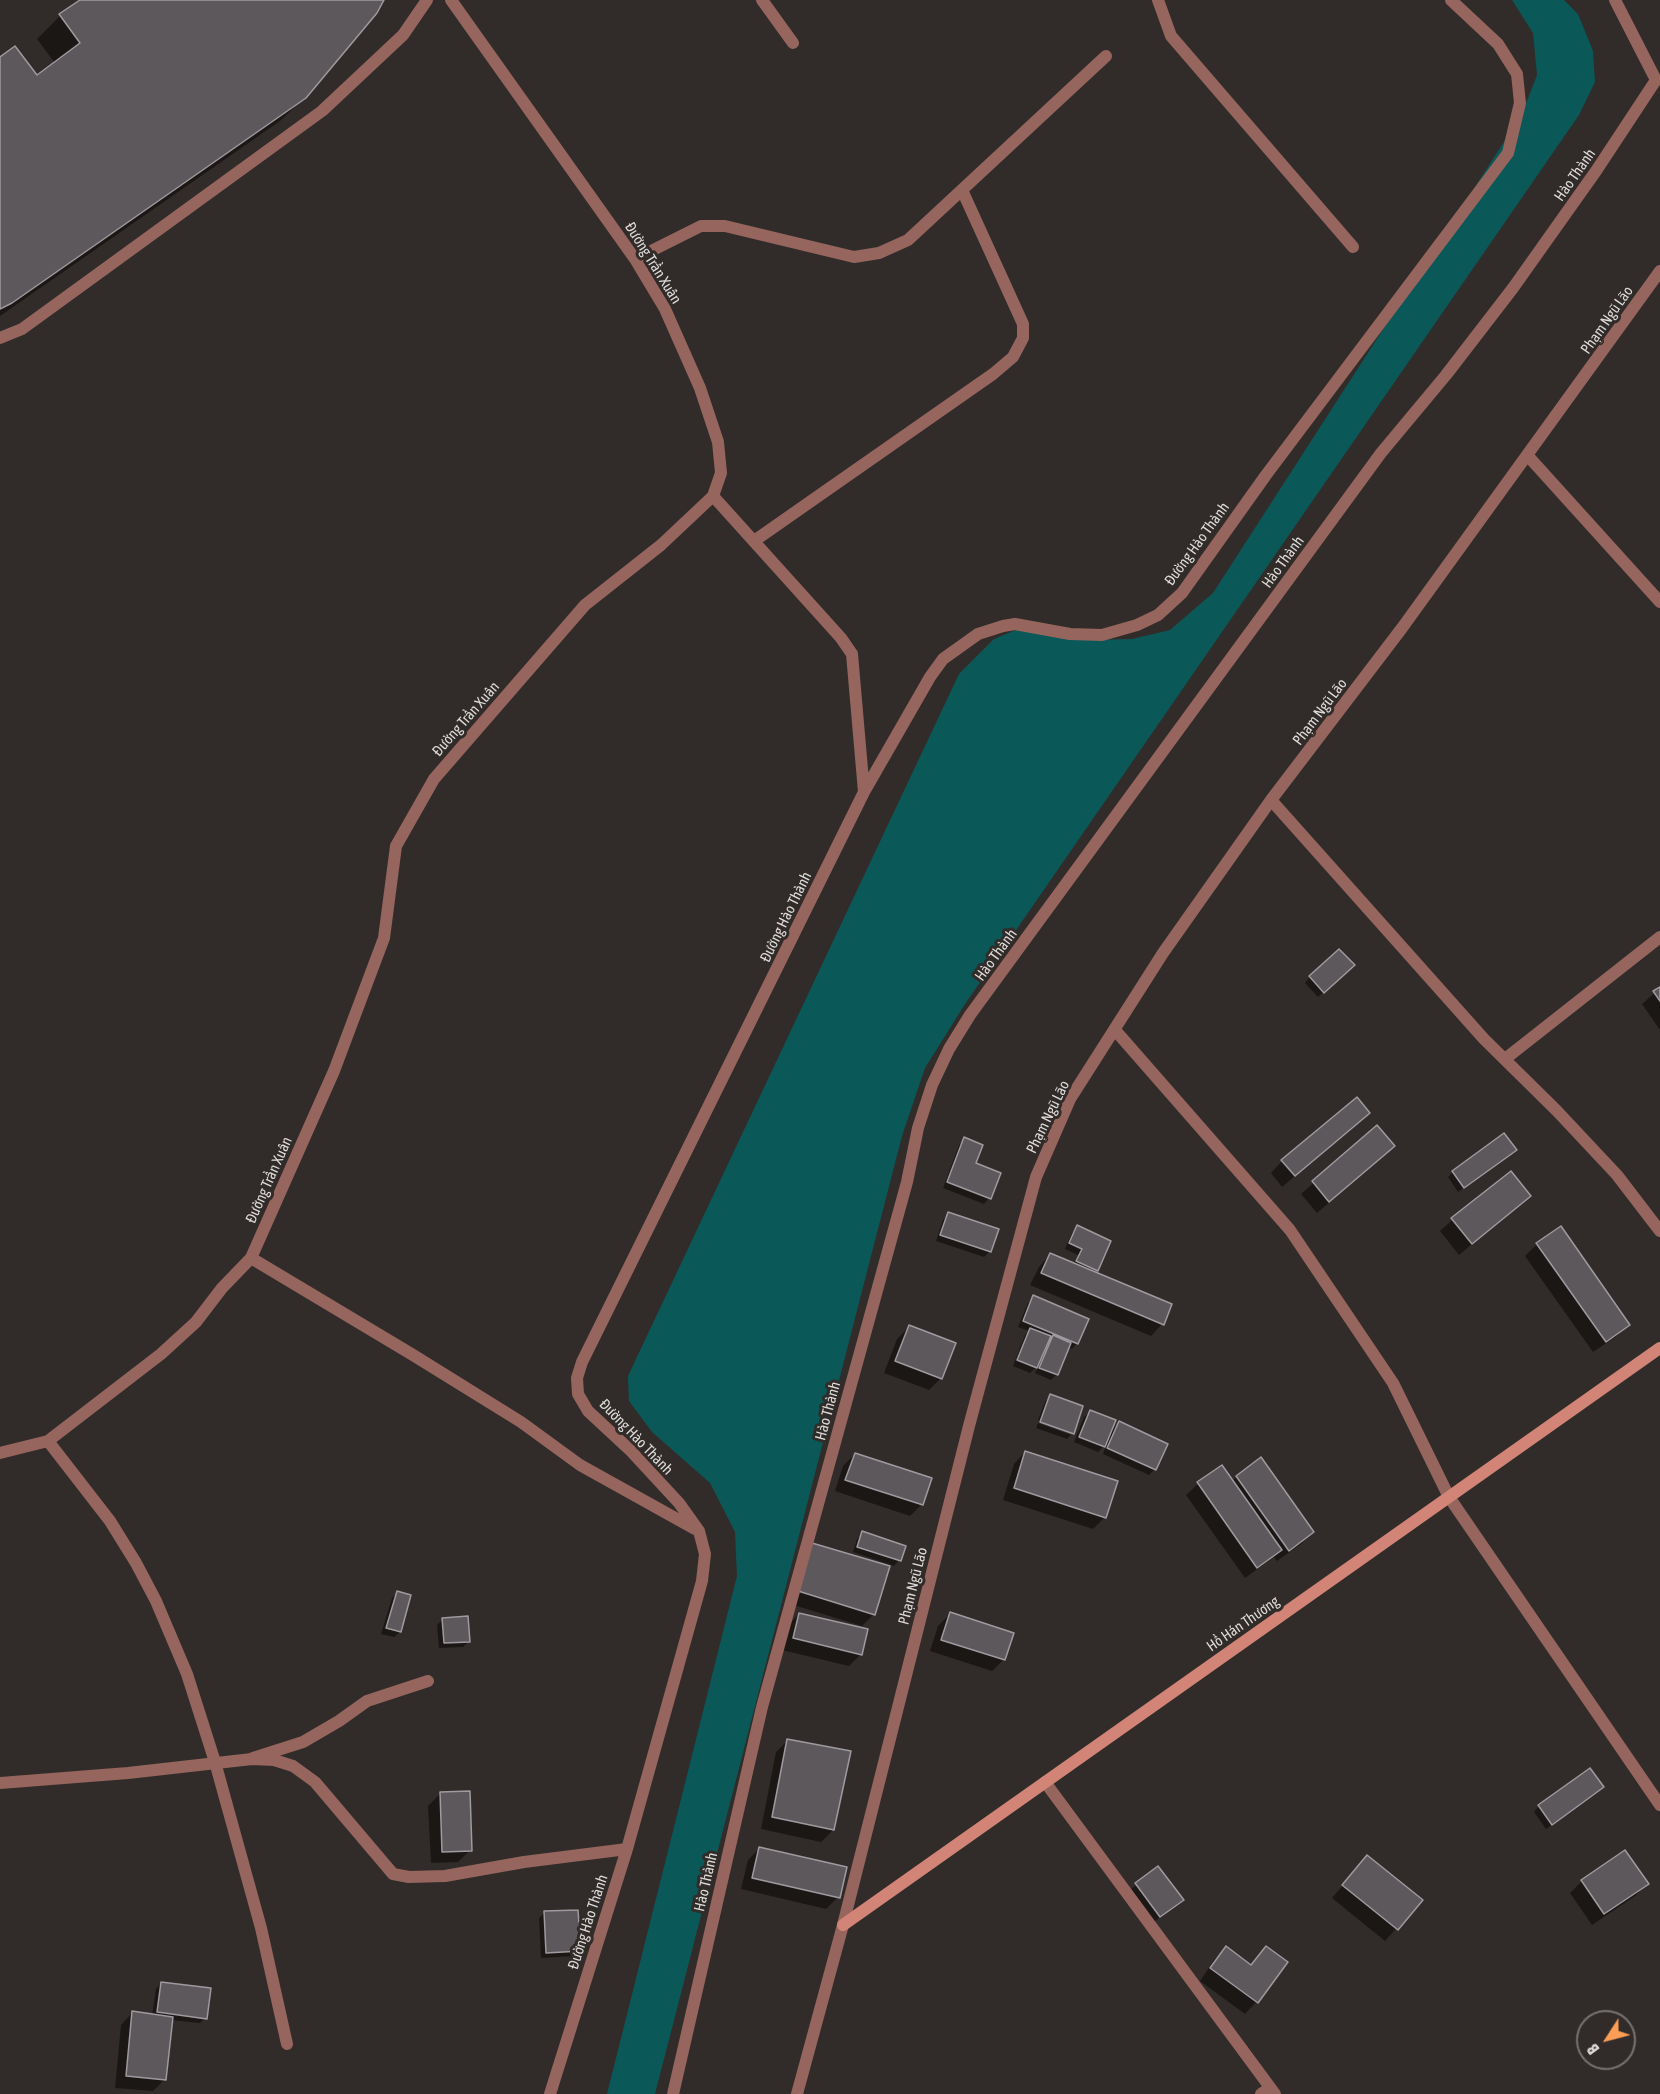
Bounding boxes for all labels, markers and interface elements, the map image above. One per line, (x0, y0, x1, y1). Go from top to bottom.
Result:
street label: Hào Thành (1550, 145, 1600, 205)
street label: Đường Trần Xuân (621, 219, 685, 307)
street label: Phạm Ngũ Lão (1577, 283, 1637, 357)
street label: Đường Hào Thành (1161, 499, 1233, 589)
street label: Hào Thành (1258, 532, 1308, 592)
street label: Phạm Ngũ Lão (1289, 675, 1351, 749)
street label: Đường Trần Xuân (429, 678, 503, 760)
street label: Đường Hào Thành (756, 869, 816, 965)
street label: Hào Thành (971, 925, 1021, 985)
street label: Phạm Ngũ Lão (1023, 1078, 1073, 1156)
street label: Đường Trần Xuân (242, 1134, 296, 1226)
street label: Hào Thành (812, 1380, 844, 1442)
street label: Đường Hào Thành (595, 1395, 677, 1479)
street label: Phạm Ngũ Lão (895, 1546, 931, 1626)
street label: Hồ Hán Thương (1203, 1592, 1283, 1656)
street label: Hào Thành (690, 1851, 722, 1913)
street label: Đường Hào Thành (564, 1872, 612, 1972)
north arrow (1576, 2010, 1636, 2070)
text: B (1584, 2041, 1603, 2058)

